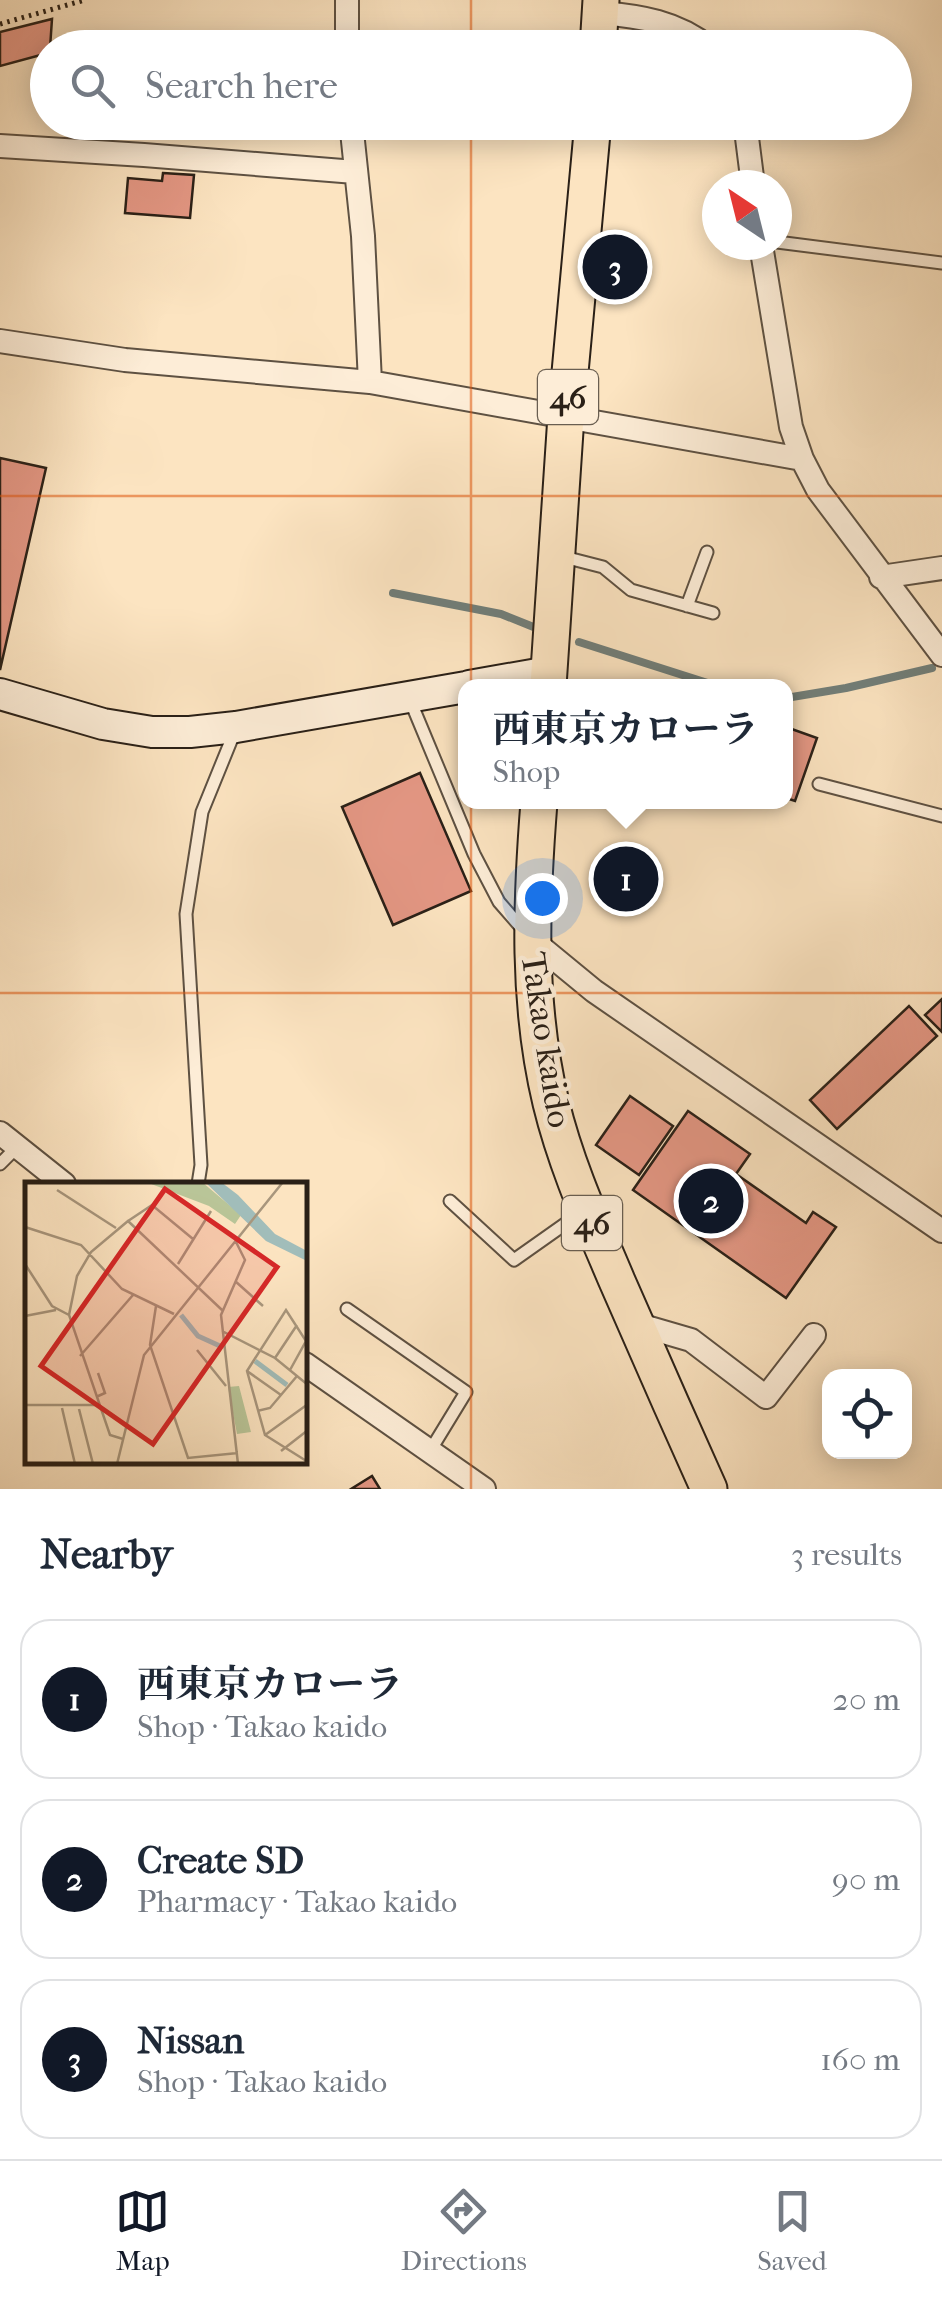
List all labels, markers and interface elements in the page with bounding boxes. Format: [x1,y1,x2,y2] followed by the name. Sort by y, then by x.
[30,30,912,140] search box
[65,58,120,113] icon: search
[145,63,338,108] text: Search here
[702,170,792,260] north arrow
[582,230,648,304] pin: 3
[538,370,598,424] road number: 46
[458,679,793,809] popup
[492,707,759,752] text: 西東京カローラ
[492,753,560,790] text: Shop
[594,842,658,916] pin: 1
[517,873,568,924] your location
[512,949,581,1131] street label: Takao kaido
[678,1164,744,1238] pin: 2
[25,1182,308,1464] inset map
[562,1196,622,1250] road number: 46
[822,1369,912,1459] map controls
[822,1369,912,1459] button: locate
[40,1530,172,1579] text: Nearby
[791,1536,902,1573] text: 3 results
[137,1662,403,1707] text: 西東京カローラ
[69,1681,80,1718] text: 1
[832,1681,900,1718] text: 20 m
[137,1708,387,1745] text: Shop · Takao kaido
[137,1838,304,1883] text: Create SD
[66,1861,83,1898] text: 2
[832,1861,900,1898] text: 90 m
[137,1883,457,1920] text: Pharmacy · Takao kaido
[137,2018,244,2063] text: Nissan
[68,2041,81,2078] text: 3
[820,2041,900,2078] text: 160 m
[137,2063,387,2100] text: Shop · Takao kaido
[115,2184,170,2277] tab: Map
[401,2184,527,2277] tab: Directions
[757,2184,827,2277] tab: Saved

